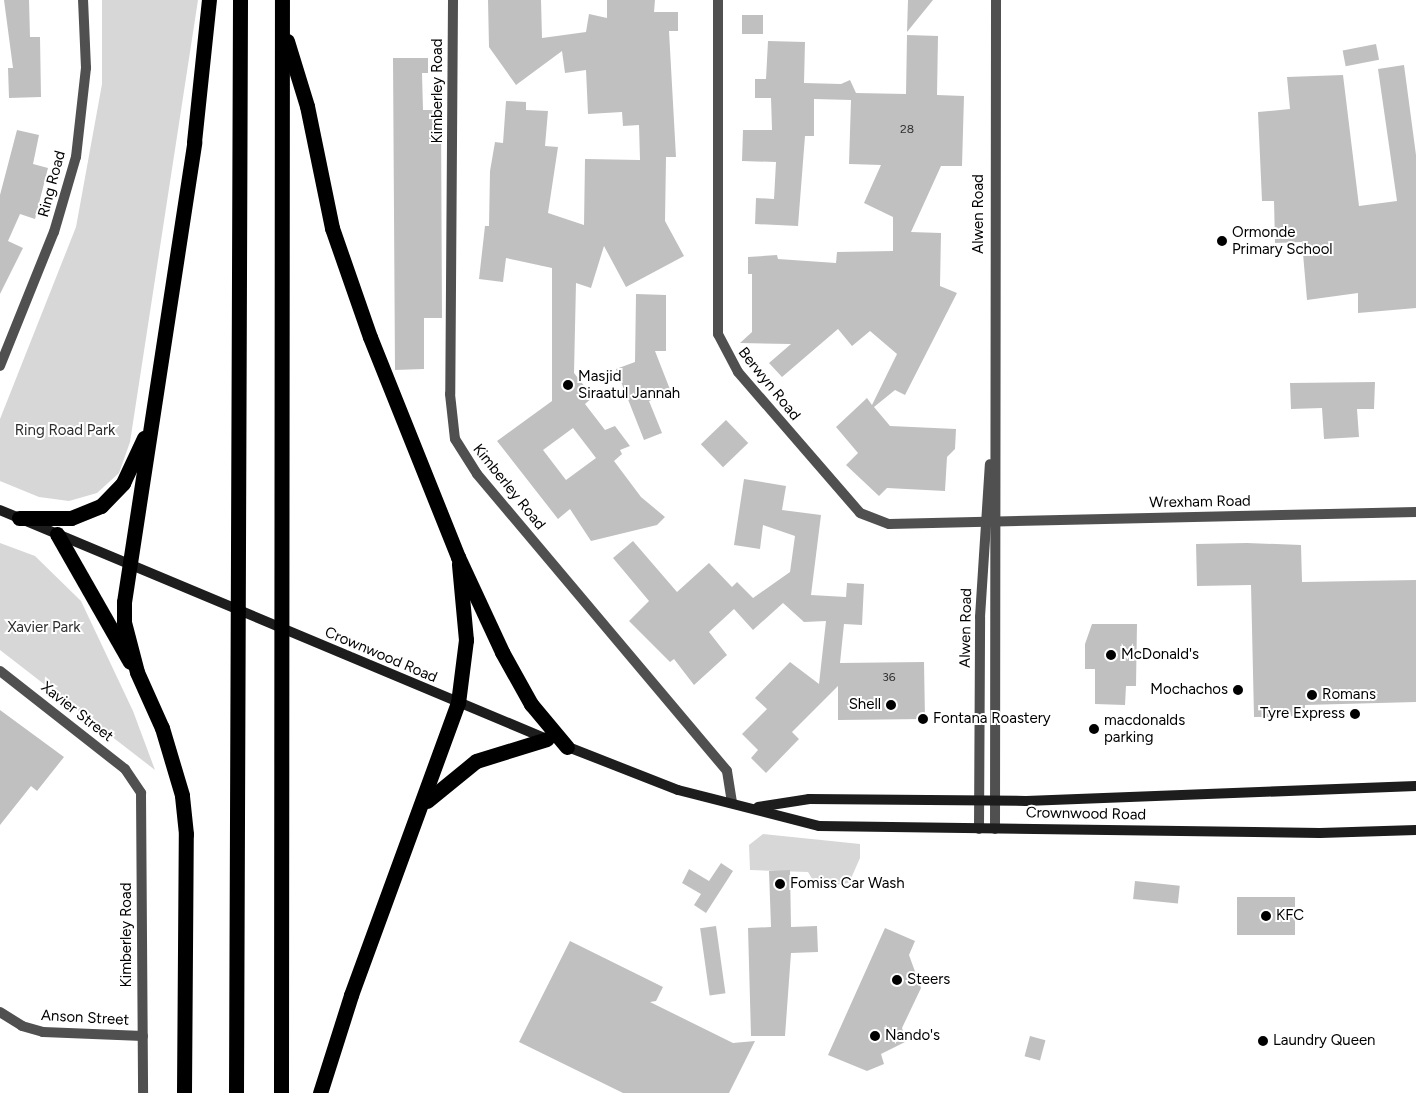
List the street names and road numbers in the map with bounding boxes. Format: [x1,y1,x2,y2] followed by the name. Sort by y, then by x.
[429,39,447,143] street label: Kimberley Road
[34,149,70,219] street label: Ring Road
[970,174,988,254] street label: Alwen Road
[734,344,804,424] street label: Berwyn Road
[469,441,549,533] street label: Kimberley Road
[1149,492,1251,512] street label: Wrexham Road
[956,588,976,668] street label: Alwen Road
[322,623,440,687] street label: Crownwood Road
[37,678,117,746] street label: Xavier Street
[1026,804,1146,824] street label: Crownwood Road
[118,883,136,987] street label: Kimberley Road
[40,1007,130,1029] street label: Anson Street

